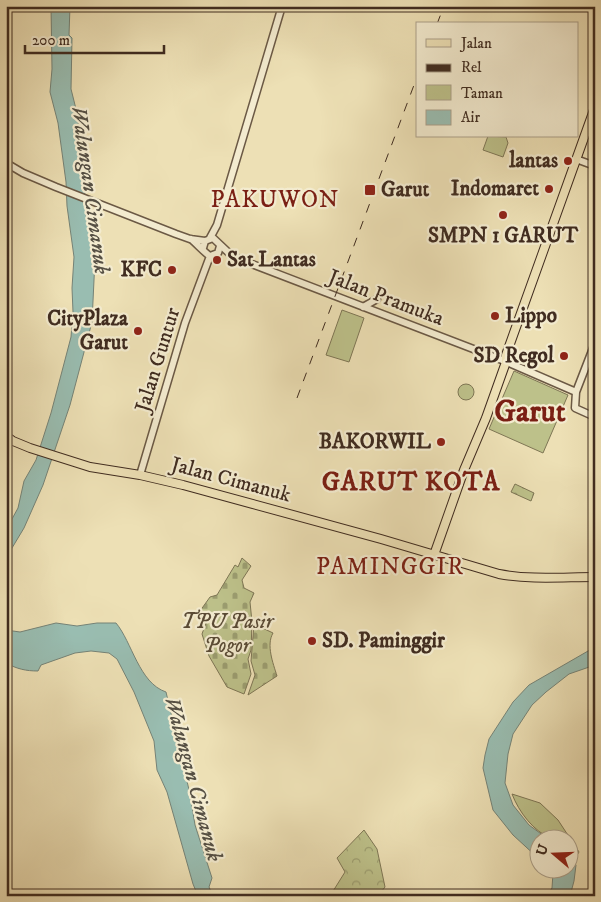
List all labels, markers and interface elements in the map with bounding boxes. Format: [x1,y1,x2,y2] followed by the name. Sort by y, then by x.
[25,22,164,54] scale bar
[416,22,578,138] legend
[32,31,70,50] text: 200 m
[459,34,492,53] text: Jalan
[461,58,482,77] text: Rel
[461,84,503,103] text: Taman
[65,104,115,277] water label: Walungan Cimanuk
[461,108,480,127] text: Air
[508,148,558,174] place label: lantas
[562,155,574,167] marker: lantas
[451,176,539,202] place label: Indomaret
[381,177,430,203] place label: Garut
[363,183,377,197] marker: Garut
[543,183,555,195] marker: Indomaret
[211,185,339,215] district label: PAKUWON
[497,209,509,221] marker: SMPN 1 GARUT
[428,223,579,249] place label: SMPN 1 GARUT
[227,247,316,273] place label: Sat Lantas
[211,254,223,266] marker: Sat Lantas
[120,257,162,283] place label: KFC
[323,263,448,332] street label: Jalan Pramuka
[166,264,178,276] marker: KFC
[505,303,557,329] place label: Lippo
[129,304,186,417] street label: Jalan Guntur
[47,306,129,356] place label: CityPlaza Garut
[489,310,501,322] marker: Lippo
[132,325,144,337] marker: CityPlaza Garut
[474,343,555,369] place label: SD Regol
[558,350,570,362] marker: SD Regol
[494,393,566,431] district label: Garut
[319,429,432,455] place label: BAKORWIL
[435,436,447,448] marker: BAKORWIL
[166,451,294,509] street label: Jalan Cimanuk
[322,466,501,499] district label: GARUT KOTA
[316,552,464,582] district label: PAMINGGIR
[181,609,275,659] park label: TPU Pasir Pogor
[322,628,446,654] place label: SD. Paminggir
[306,635,318,647] marker: SD. Paminggir
[158,694,228,865] water label: Walungan Cimanuk
[528,830,578,880] north arrow
[532,842,553,858] text: U

